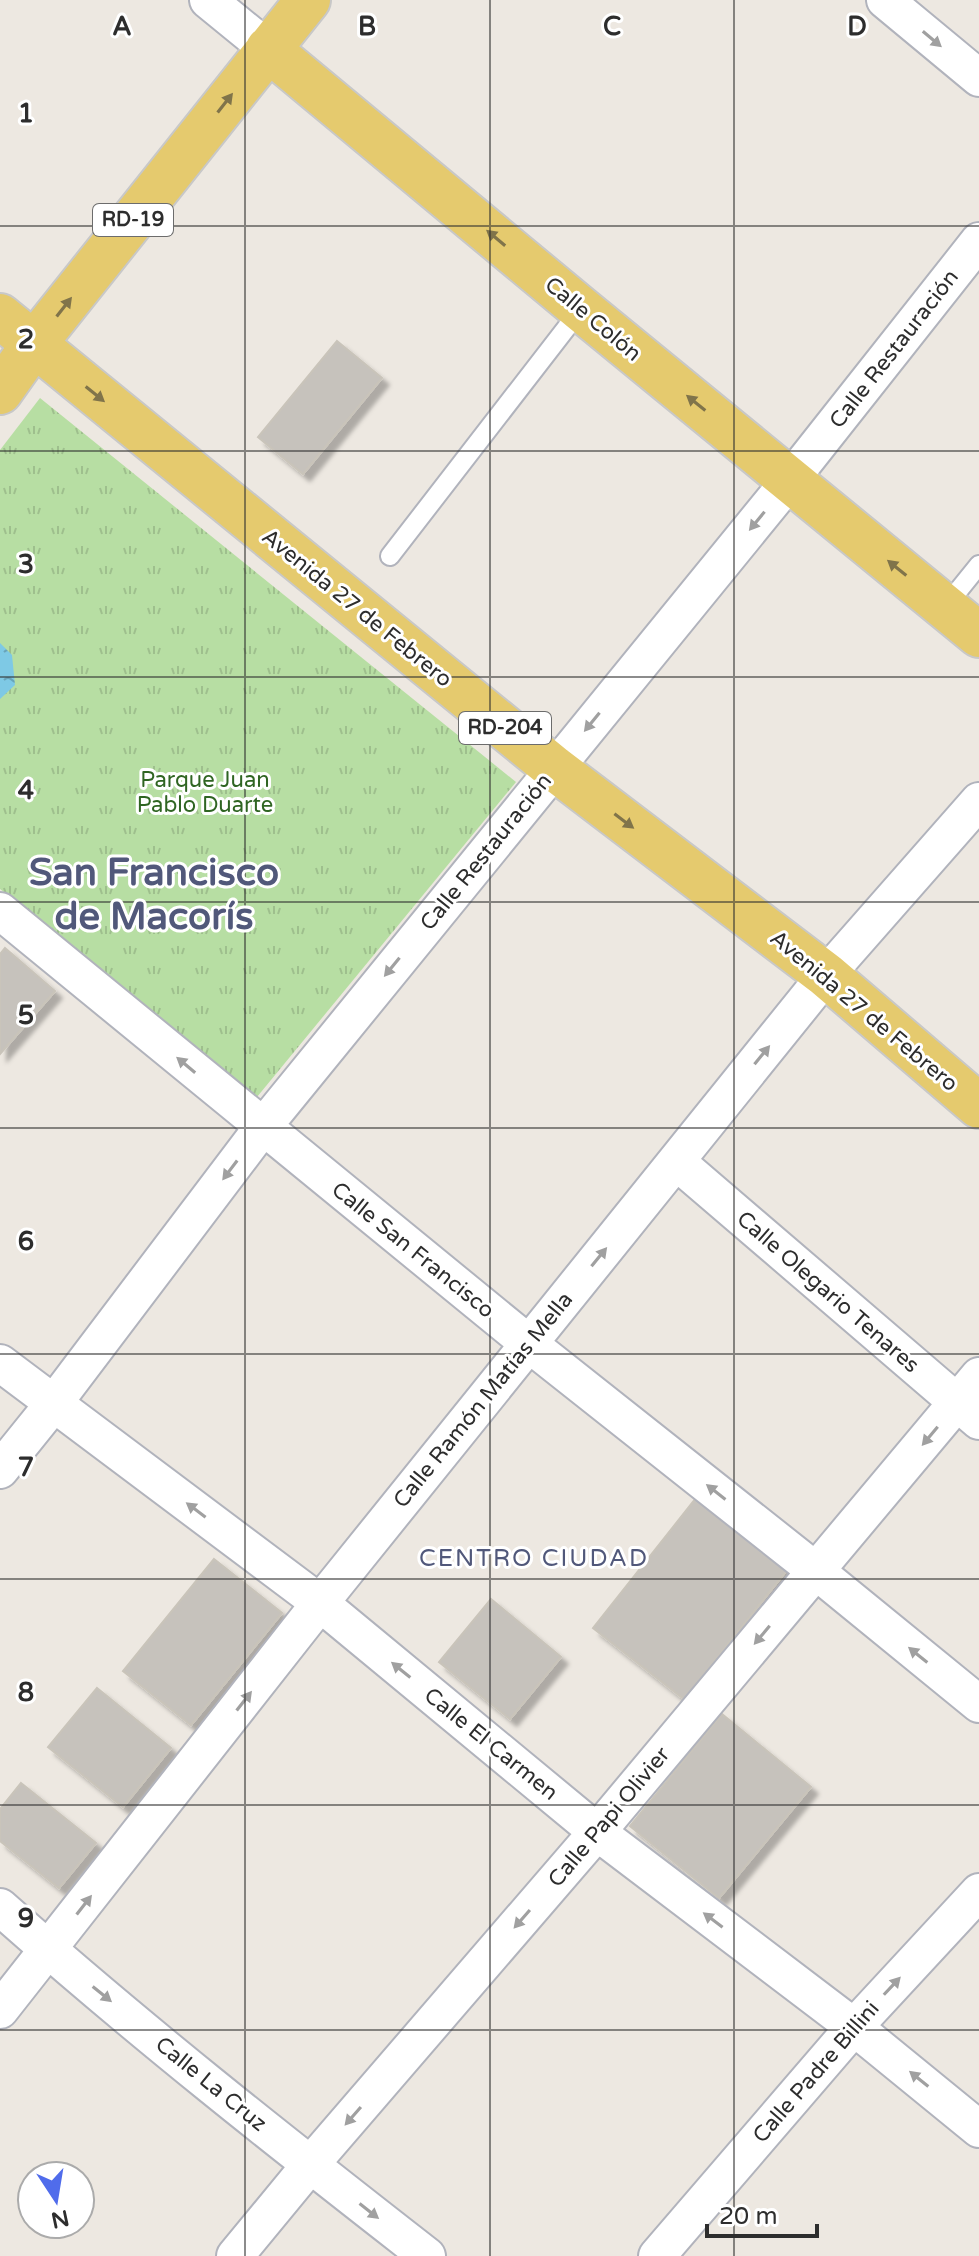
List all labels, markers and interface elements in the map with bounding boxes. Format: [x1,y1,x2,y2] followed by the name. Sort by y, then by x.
[112,11,132,42] text: A
[358,11,376,42] text: B
[603,11,621,42] text: C
[847,11,867,42] text: D
[922,30,942,47] one-way arrow
[216,93,233,113] one-way arrow
[18,98,34,129] text: 1
[93,204,173,236] road number: RD-19
[486,230,506,247] one-way arrow
[824,264,964,434] street label: Calle Restauración
[540,271,646,367] street label: Calle Colón
[55,297,71,317] one-way arrow
[18,324,34,355] text: 2
[84,385,104,402] one-way arrow
[686,395,706,412] one-way arrow
[749,511,766,531] one-way arrow
[257,523,457,693] street label: Avenida 27 de Febrero
[18,549,34,580] text: 3
[887,560,907,577] one-way arrow
[459,712,551,744] road number: RD-204
[584,712,601,732] one-way arrow
[137,767,273,818] park label: Parque Juan Pablo Duarte
[415,768,557,936] street label: Calle Restauración
[18,775,34,806] text: 4
[613,813,634,829] one-way arrow
[29,850,279,940] district label: San Francisco de Macorís
[765,925,963,1097] street label: Avenida 27 de Febrero
[385,957,401,977] one-way arrow
[18,1000,34,1031] text: 5
[754,1045,770,1065] one-way arrow
[177,1057,197,1074] one-way arrow
[223,1160,239,1181] one-way arrow
[326,1176,500,1324] street label: Calle San Francisco
[732,1206,924,1378] street label: Calle Olegario Tenares
[18,1226,34,1257] text: 6
[590,1247,607,1267] one-way arrow
[388,1287,578,1513] street label: Calle Ramón Matías Mella
[922,1426,939,1446] one-way arrow
[18,1452,34,1483] text: 7
[706,1484,726,1501] one-way arrow
[186,1503,206,1519] one-way arrow
[419,1544,649,1573] district label: CENTRO CIUDAD
[754,1625,771,1645] one-way arrow
[909,1647,929,1664] one-way arrow
[391,1662,411,1679] one-way arrow
[18,1677,34,1708] text: 8
[419,1682,563,1806] street label: Calle El Carmen
[235,1691,252,1711] one-way arrow
[543,1741,676,1892] street label: Calle Papi Olivier
[75,1895,92,1915] one-way arrow
[18,1903,34,1934] text: 9
[514,1909,531,1929] one-way arrow
[703,1912,723,1928] one-way arrow
[882,1976,900,1995] one-way arrow
[92,1985,112,2002] one-way arrow
[747,1996,885,2148] street label: Calle Padre Billini
[150,2031,272,2137] street label: Calle La Cruz
[908,2071,929,2088] one-way arrow
[344,2107,362,2126] one-way arrow
[16,2160,96,2240] north arrow
[707,2188,817,2238] scale bar
[359,2202,379,2219] one-way arrow
[719,2202,777,2231] text: 20 m
[49,2204,71,2233] text: N

